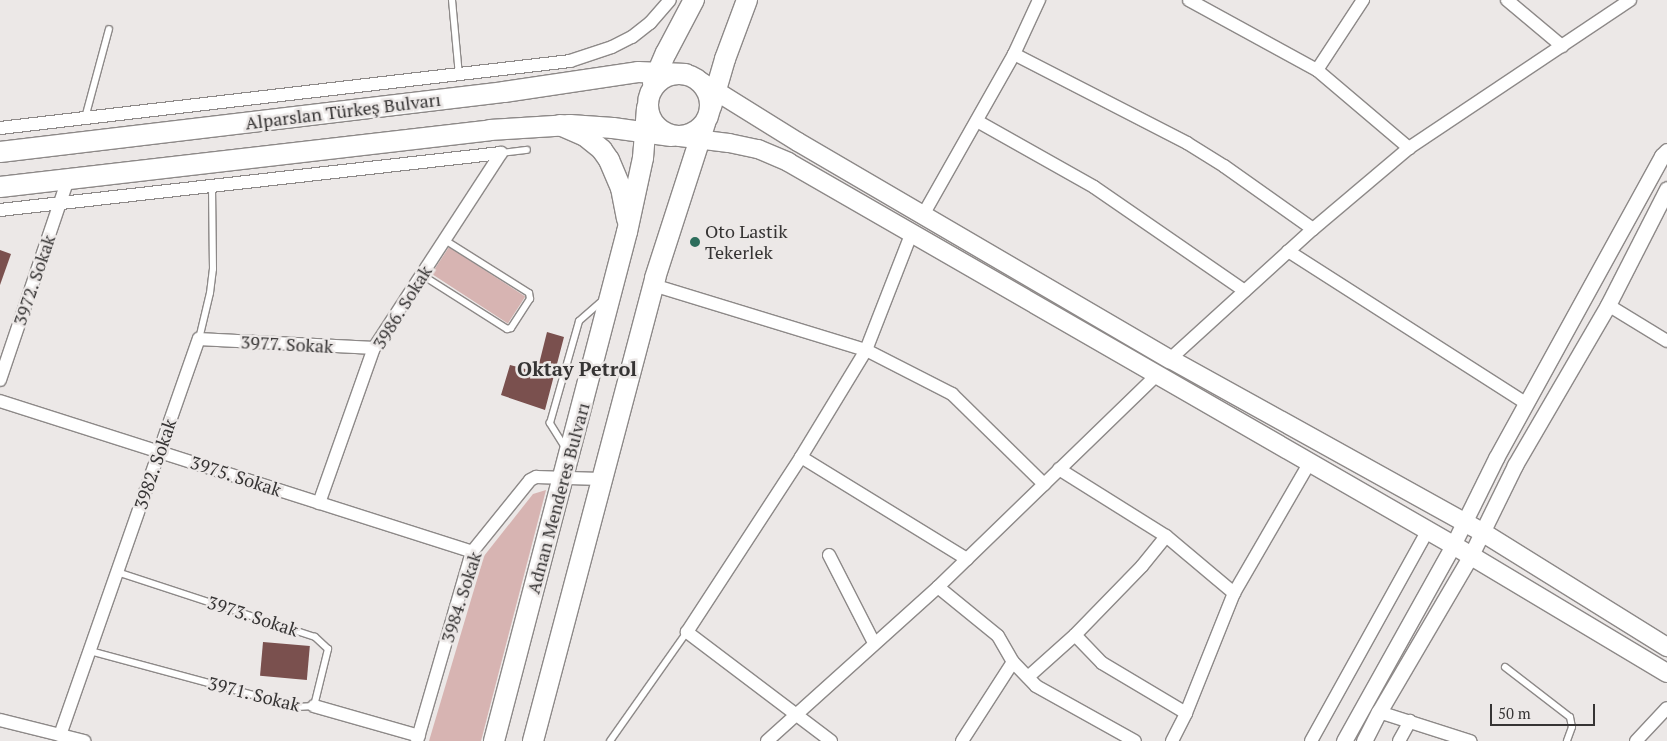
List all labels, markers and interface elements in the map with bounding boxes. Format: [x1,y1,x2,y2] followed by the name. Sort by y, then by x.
[244,88,442,134] street label: Alparslan Türkeş Bulvarı
[705,221,787,264] place label: Oto Lastik Tekerlek
[8,232,60,328] street label: 3972. Sokak
[689,236,701,248] marker: Oto Lastik Tekerlek
[368,261,436,353] street label: 3986. Sokak
[240,331,334,357] street label: 3977. Sokak
[517,356,637,380] district label: Oktay Petrol
[522,400,594,596] street label: Adnan Menderes Bulvarı
[129,416,181,512] street label: 3982. Sokak
[187,451,285,501] street label: 3975. Sokak
[436,548,486,646] street label: 3984. Sokak
[204,591,302,641] street label: 3973. Sokak
[205,672,303,716] street label: 3971. Sokak
[1492,694,1597,726] scale bar
[1498,703,1531,723] text: 50 m

